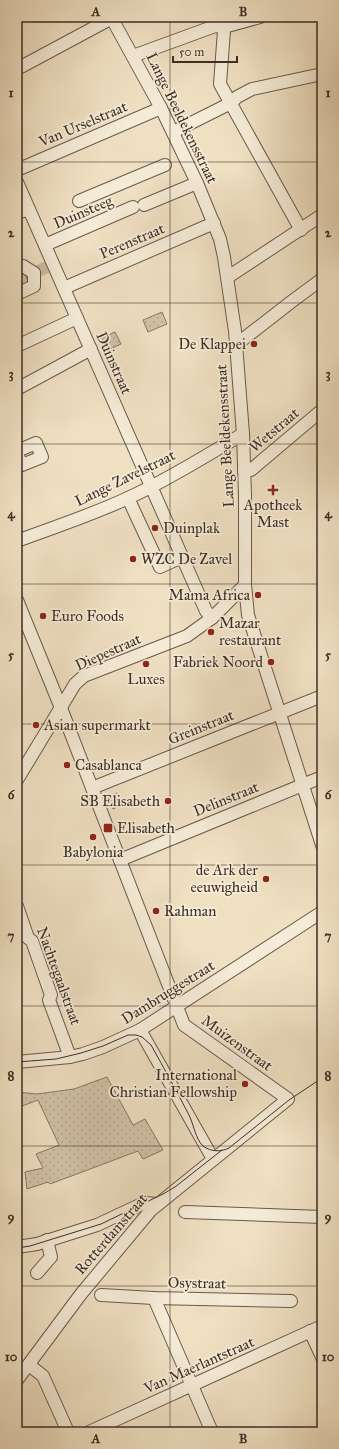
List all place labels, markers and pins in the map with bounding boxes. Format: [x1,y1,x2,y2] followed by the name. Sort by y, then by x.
[178,335,246,353] place label: De Klappei
[249,339,259,349] marker: De Klappei
[268,485,278,495] marker: Apotheek Mast
[243,496,302,531] place label: Apotheek Mast
[163,519,220,537] place label: Duinplak
[150,523,160,533] marker: Duinplak
[141,550,233,568] place label: WZC De Zavel
[128,554,138,564] marker: WZC De Zavel
[169,586,251,604] place label: Mama Africa
[253,590,263,600] marker: Mama Africa
[51,607,124,625] place label: Euro Foods
[38,611,48,621] marker: Euro Foods
[219,614,282,649] place label: Mazar restaurant
[206,627,216,637] marker: Mazar restaurant
[173,653,263,671] place label: Fabriek Noord
[266,657,276,667] marker: Fabriek Noord
[141,659,151,669] marker: Luxes
[127,670,165,688] place label: Luxes
[43,716,152,734] place label: Asian supermarkt
[31,720,41,730] marker: Asian supermarkt
[75,756,142,774] place label: Casablanca
[62,760,72,770] marker: Casablanca
[80,792,161,810] place label: SB Elisabeth
[163,796,173,806] marker: SB Elisabeth
[117,819,176,837] place label: Elisabeth
[102,822,114,834] marker: Elisabeth
[88,832,98,842] marker: Babylonia
[63,843,124,861] place label: Babylonia
[190,861,258,896] place label: de Ark der eeuwigheid
[261,874,271,884] marker: de Ark der eeuwigheid
[164,902,216,920] place label: Rahman
[151,906,161,916] marker: Rahman
[109,1066,238,1101] place label: International Christian Fellowship
[240,1079,250,1089] marker: International Christian Fellowship

